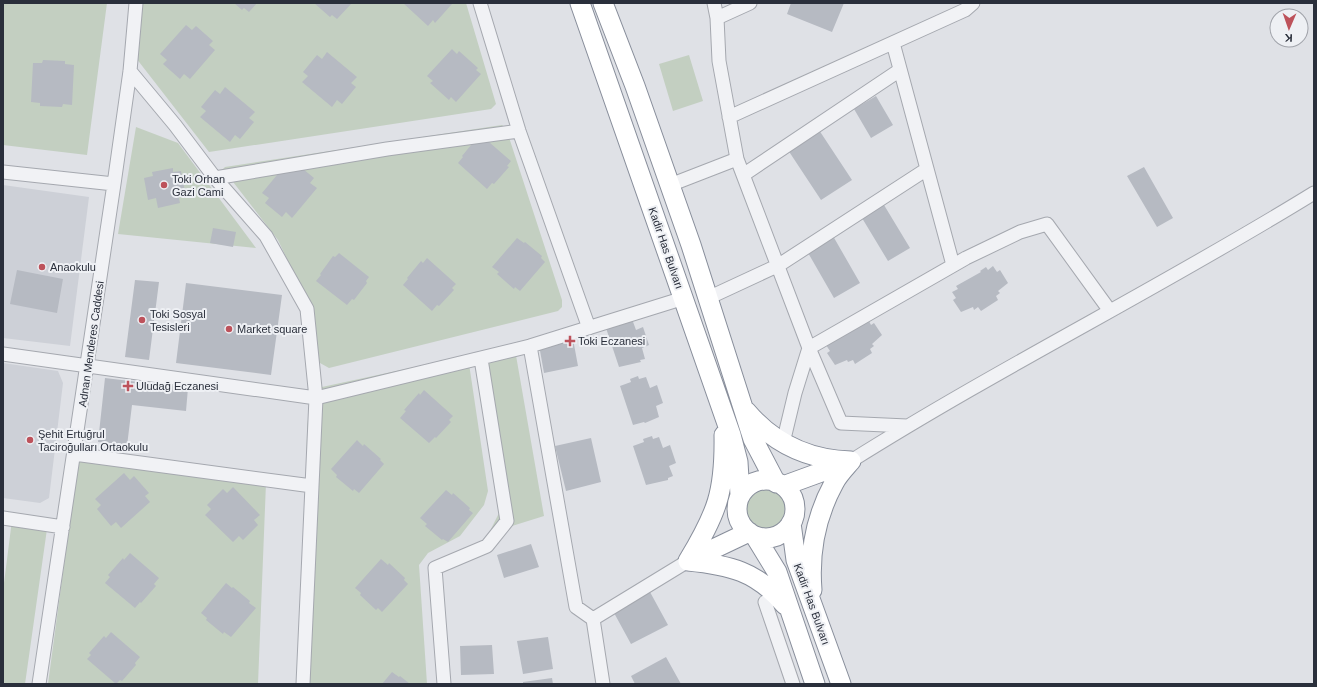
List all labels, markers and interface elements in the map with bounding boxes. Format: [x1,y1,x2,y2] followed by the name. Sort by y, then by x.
[1269,8,1309,48] north arrow
[1284,32,1293,44] text: K
[172,173,225,198] place label: Toki Orhan Gazi Cami
[159,180,169,190] marker: Toki Orhan Gazi Cami
[646,206,686,290] street label: Kadir Has Bulvarı
[50,261,96,273] place label: Anaokulu
[37,262,47,272] marker: Anaokulu
[76,280,106,408] street label: Adnan Menderes Caddesi
[150,308,206,333] place label: Toki Sosyal Tesisleri
[137,315,147,325] marker: Toki Sosyal Tesisleri
[237,323,307,335] place label: Market square
[224,324,234,334] marker: Market square
[578,335,645,347] place label: Toki Eczanesi
[565,336,575,346] marker: Toki Eczanesi
[136,380,219,392] place label: Uludağ Eczanesi
[123,381,133,391] marker: Uludağ Eczanesi
[38,428,148,453] place label: Şehit Ertuğrul Taciroğulları Ortaokulu
[25,435,35,445] marker: Şehit Ertuğrul Taciroğulları Ortaokulu
[792,562,832,646] street label: Kadir Has Bulvarı

